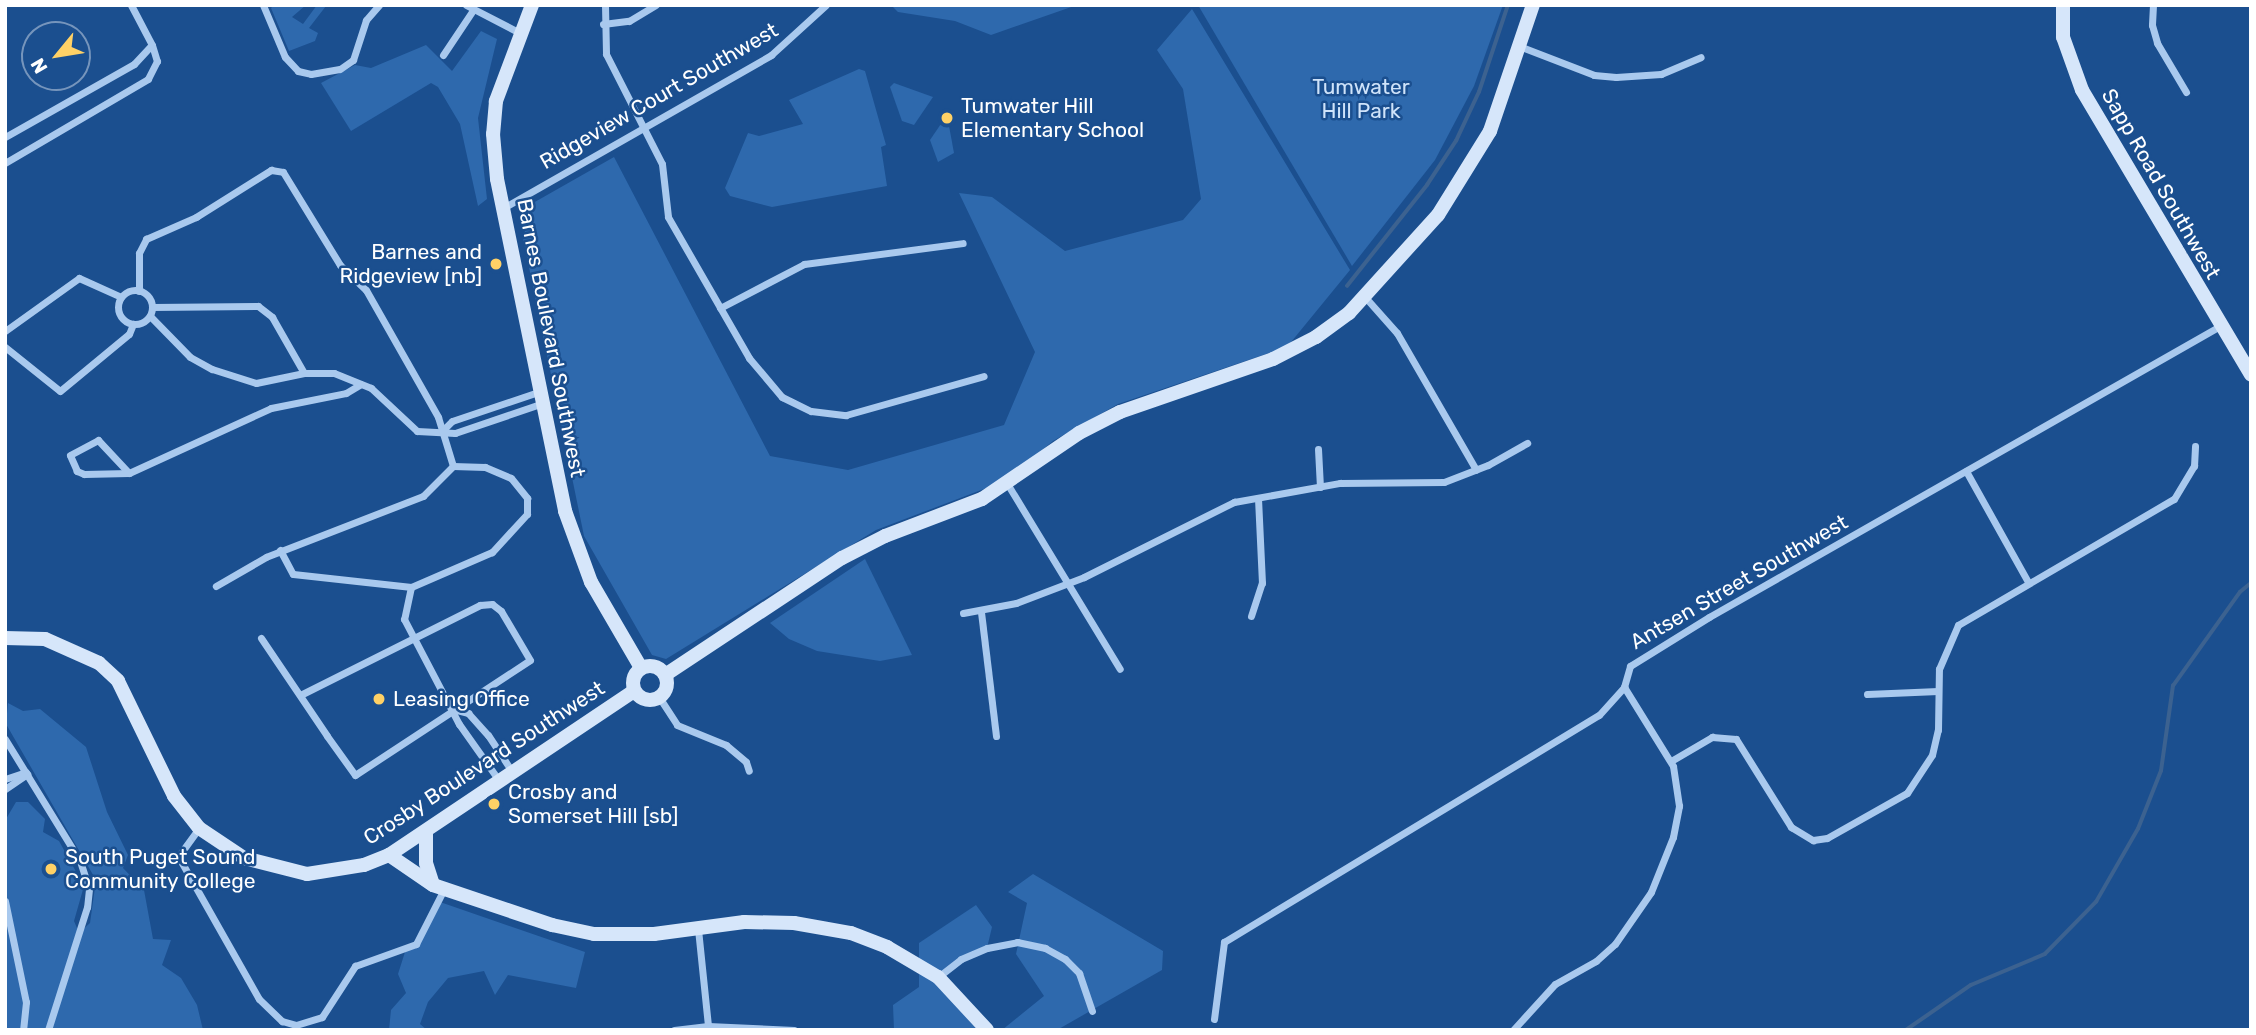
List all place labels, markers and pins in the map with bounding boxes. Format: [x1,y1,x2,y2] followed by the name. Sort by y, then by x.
[961,93,1145,143] place label: Tumwater Hill Elementary School
[939,110,955,126] marker: Tumwater Hill Elementary School
[339,239,482,289] place label: Barnes and Ridgeview [nb]
[488,256,504,272] marker: Barnes and Ridgeview [nb]
[393,686,530,712] place label: Leasing Office
[371,691,387,707] marker: Leasing Office
[508,779,678,829] place label: Crosby and Somerset Hill [sb]
[486,796,502,812] marker: Crosby and Somerset Hill [sb]
[65,844,256,894] place label: South Puget Sound Community College
[43,861,59,877] marker: South Puget Sound Community College

